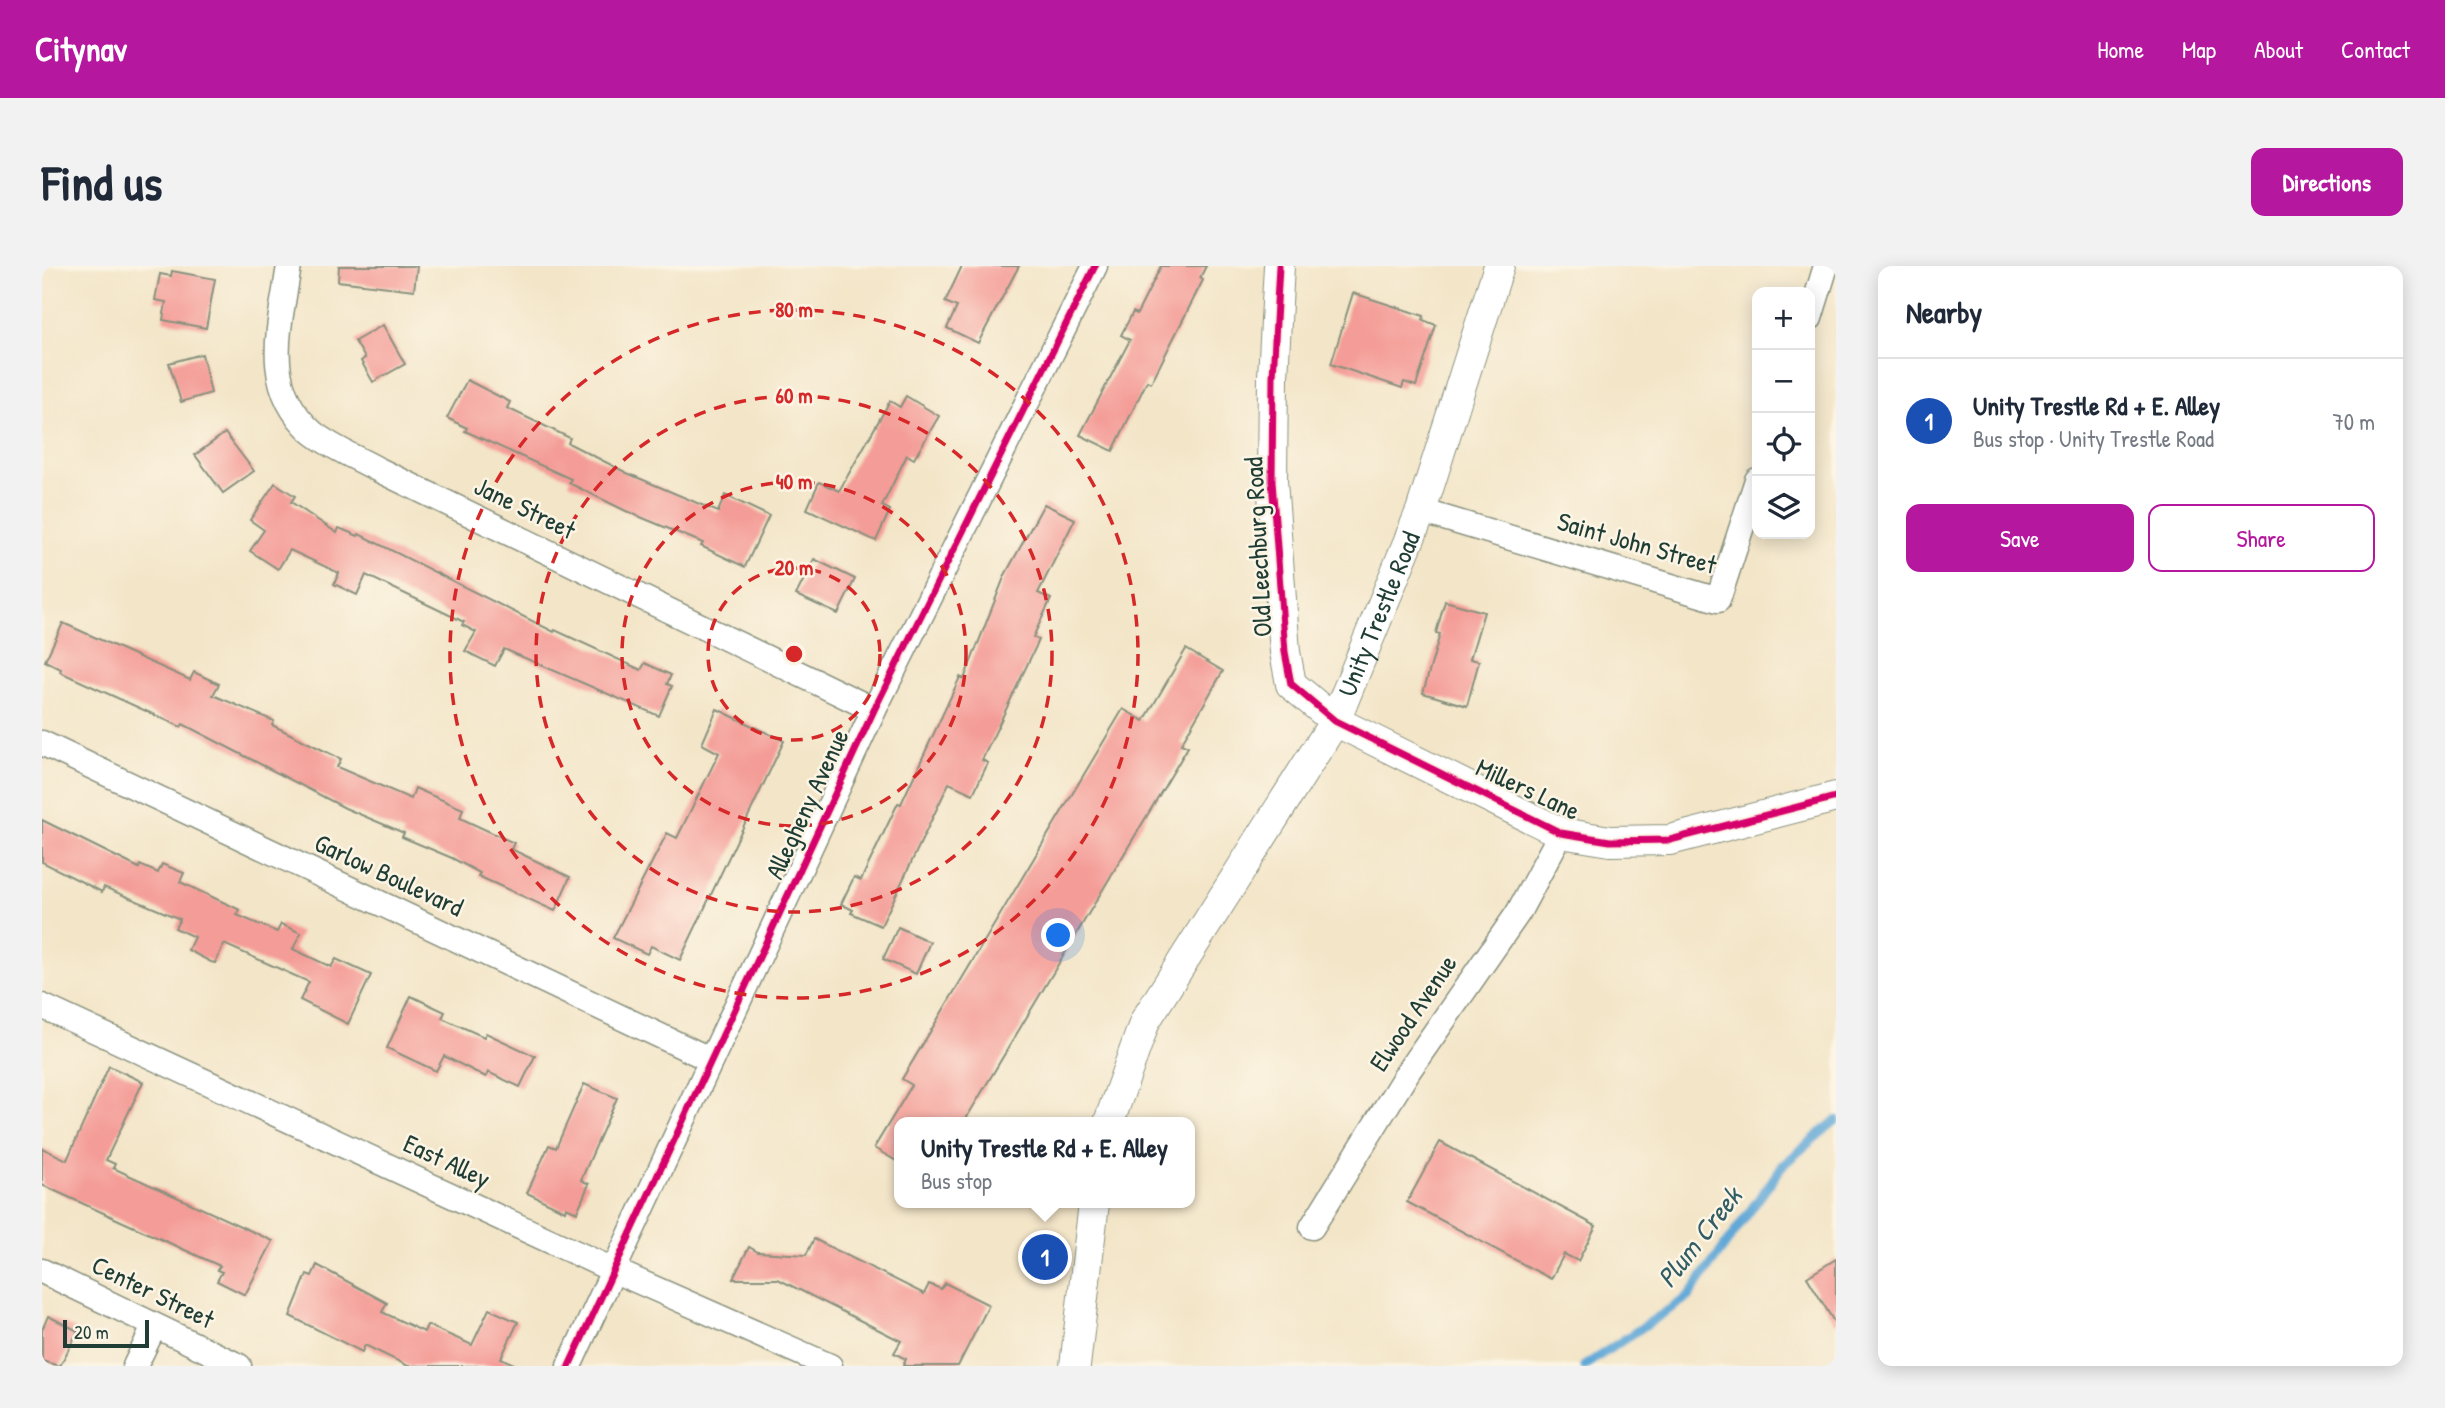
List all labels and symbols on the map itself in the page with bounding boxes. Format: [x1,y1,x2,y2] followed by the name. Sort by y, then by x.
[775,295,813,324] text: 80 m
[776,381,812,410] text: 60 m
[1235,456,1280,638] street label: Old Leechburg Road
[776,467,812,496] text: 40 m
[469,468,583,548] street label: Jane Street
[1554,503,1722,582] street label: Saint John Street
[1329,526,1428,701] street label: Unity Trestle Road
[775,553,813,582] text: 20 m
[782,642,806,666] centre of rings
[757,723,857,884] street label: Allegheny Avenue
[1471,749,1586,828] street label: Millers Lane
[309,825,469,924] street label: Garlow Boulevard
[1041,918,1075,952] your location
[1361,948,1464,1078] street label: Elwood Avenue
[398,1125,496,1196] street label: East Alley
[1648,1177,1752,1295] water label: Plum Creek
[1022,1231,1068,1283] pin: 1
[86,1247,221,1337] street label: Center Street
[63,1317,149,1349] scale bar

